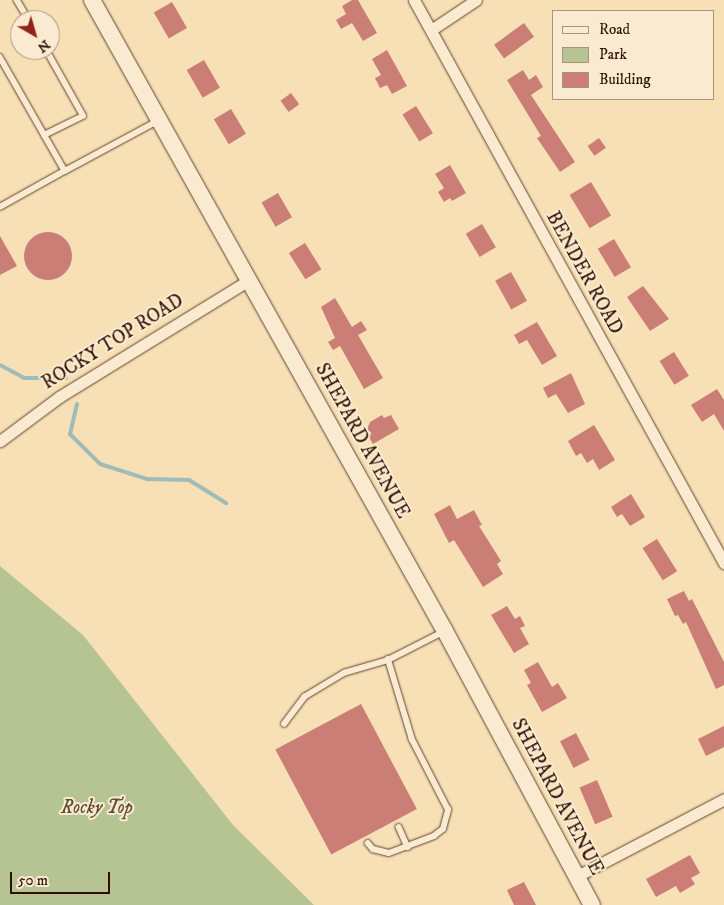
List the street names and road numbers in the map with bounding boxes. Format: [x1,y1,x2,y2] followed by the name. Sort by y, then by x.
[541,207,627,339] street label: BENDER ROAD
[38,289,188,395] street label: ROCKY TOP ROAD
[310,360,414,522] street label: SHEPARD AVENUE
[506,715,608,879] street label: SHEPARD AVENUE

